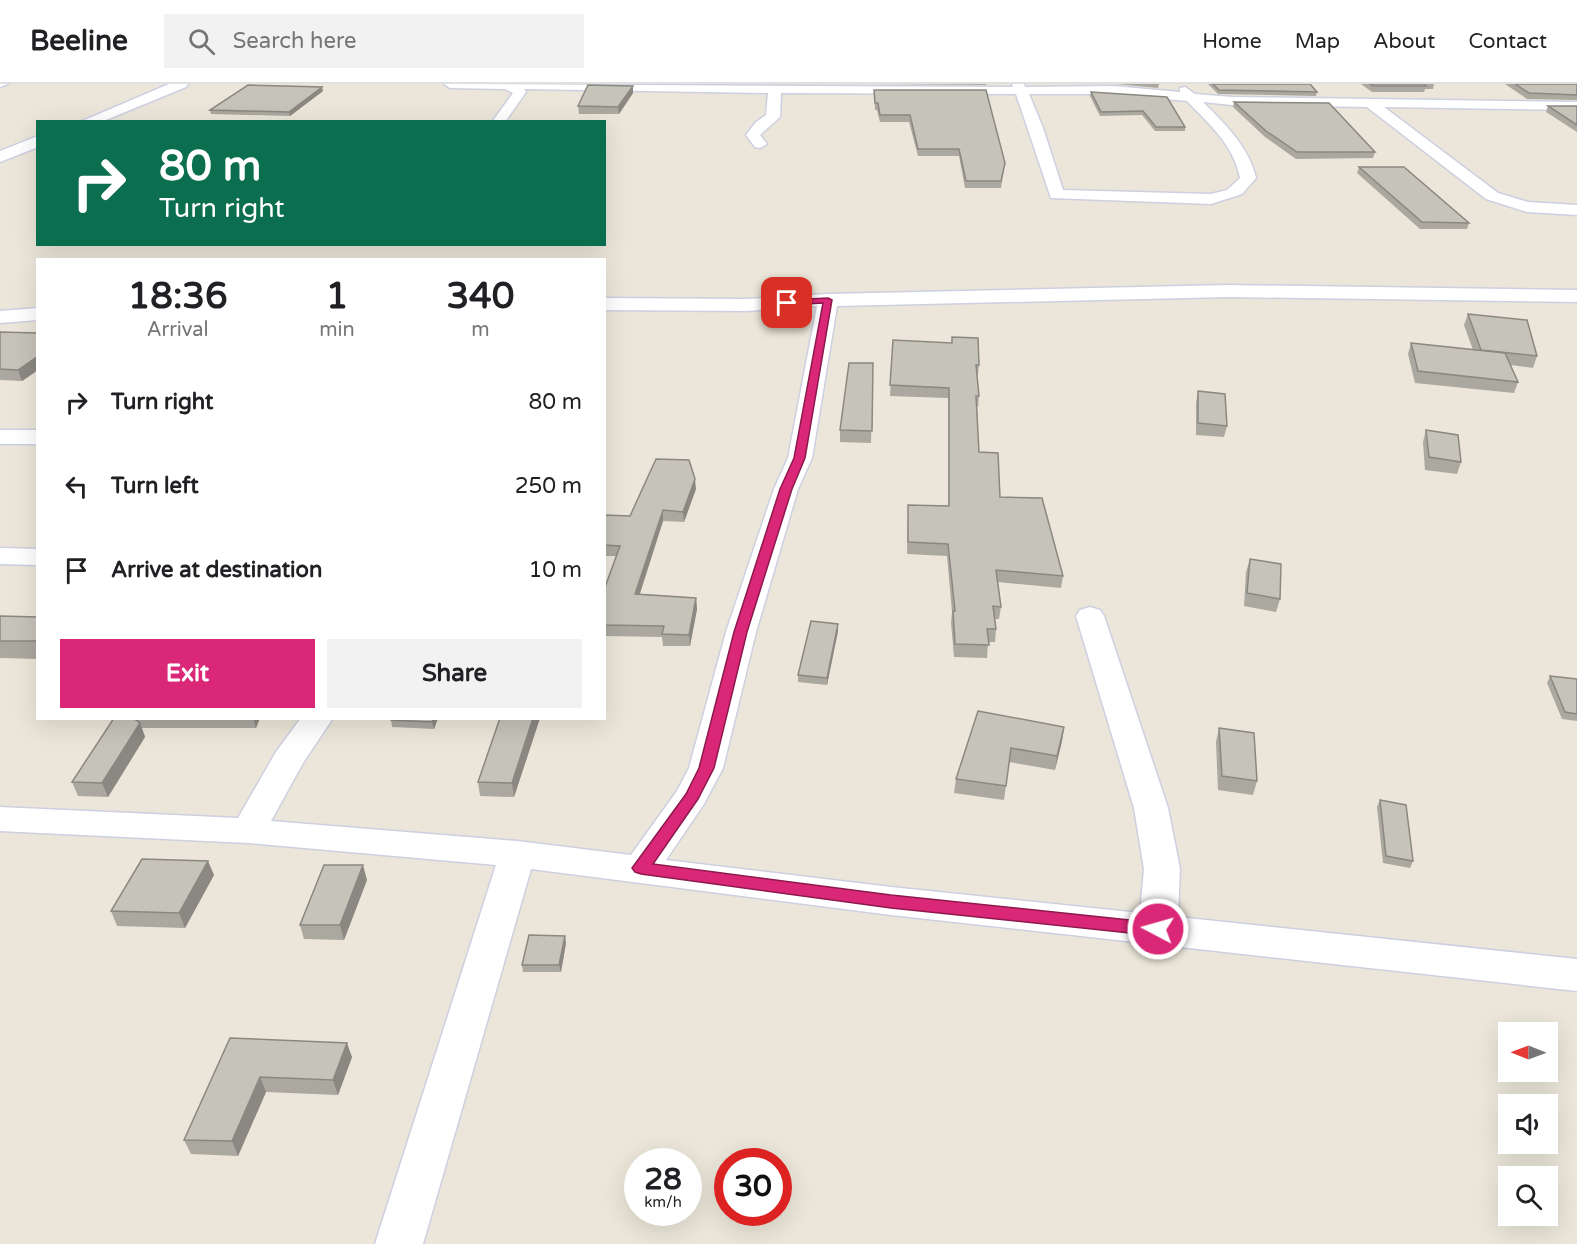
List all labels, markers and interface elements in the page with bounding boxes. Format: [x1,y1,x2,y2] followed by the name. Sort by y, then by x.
[164,14,584,68] search box
[30,24,128,58] text: Beeline
[185,25,218,58] icon: search
[233,28,357,54] text: Search here
[1202,29,1262,54] text: Home
[1295,29,1340,54] text: Map
[1373,29,1435,54] text: About
[1468,29,1547,54] text: Contact
[159,141,261,192] text: 80 m
[60,144,138,222] icon: right
[159,192,285,225] text: Turn right
[128,275,228,318] text: 18:36
[326,275,348,318] text: 1
[446,275,514,318] text: 340
[761,277,812,328] pin
[770,286,803,319] icon: arrive
[147,318,209,342] text: Arrival
[319,318,355,342] text: min
[471,318,490,342] text: m
[60,386,93,419] icon: right
[111,389,213,415] text: Turn right
[528,389,582,415] text: 80 m
[60,470,93,503] icon: left
[111,473,199,499] text: Turn left
[515,473,582,499] text: 250 m
[60,554,93,587] icon: arrive
[111,557,322,583] text: Arrive at destination
[528,557,582,583] text: 10 m
[60,639,315,708] button: Exit
[327,639,582,708] button: Share
[1126,897,1190,961] position arrow
[1498,1022,1558,1082] north arrow
[1498,1022,1558,1226] map controls
[1498,1094,1558,1154] button: sound
[714,1148,792,1226] speed limit sign: 30
[644,1161,682,1198] text: 28
[1498,1166,1558,1226] button: search
[644,1193,682,1211] text: km/h

